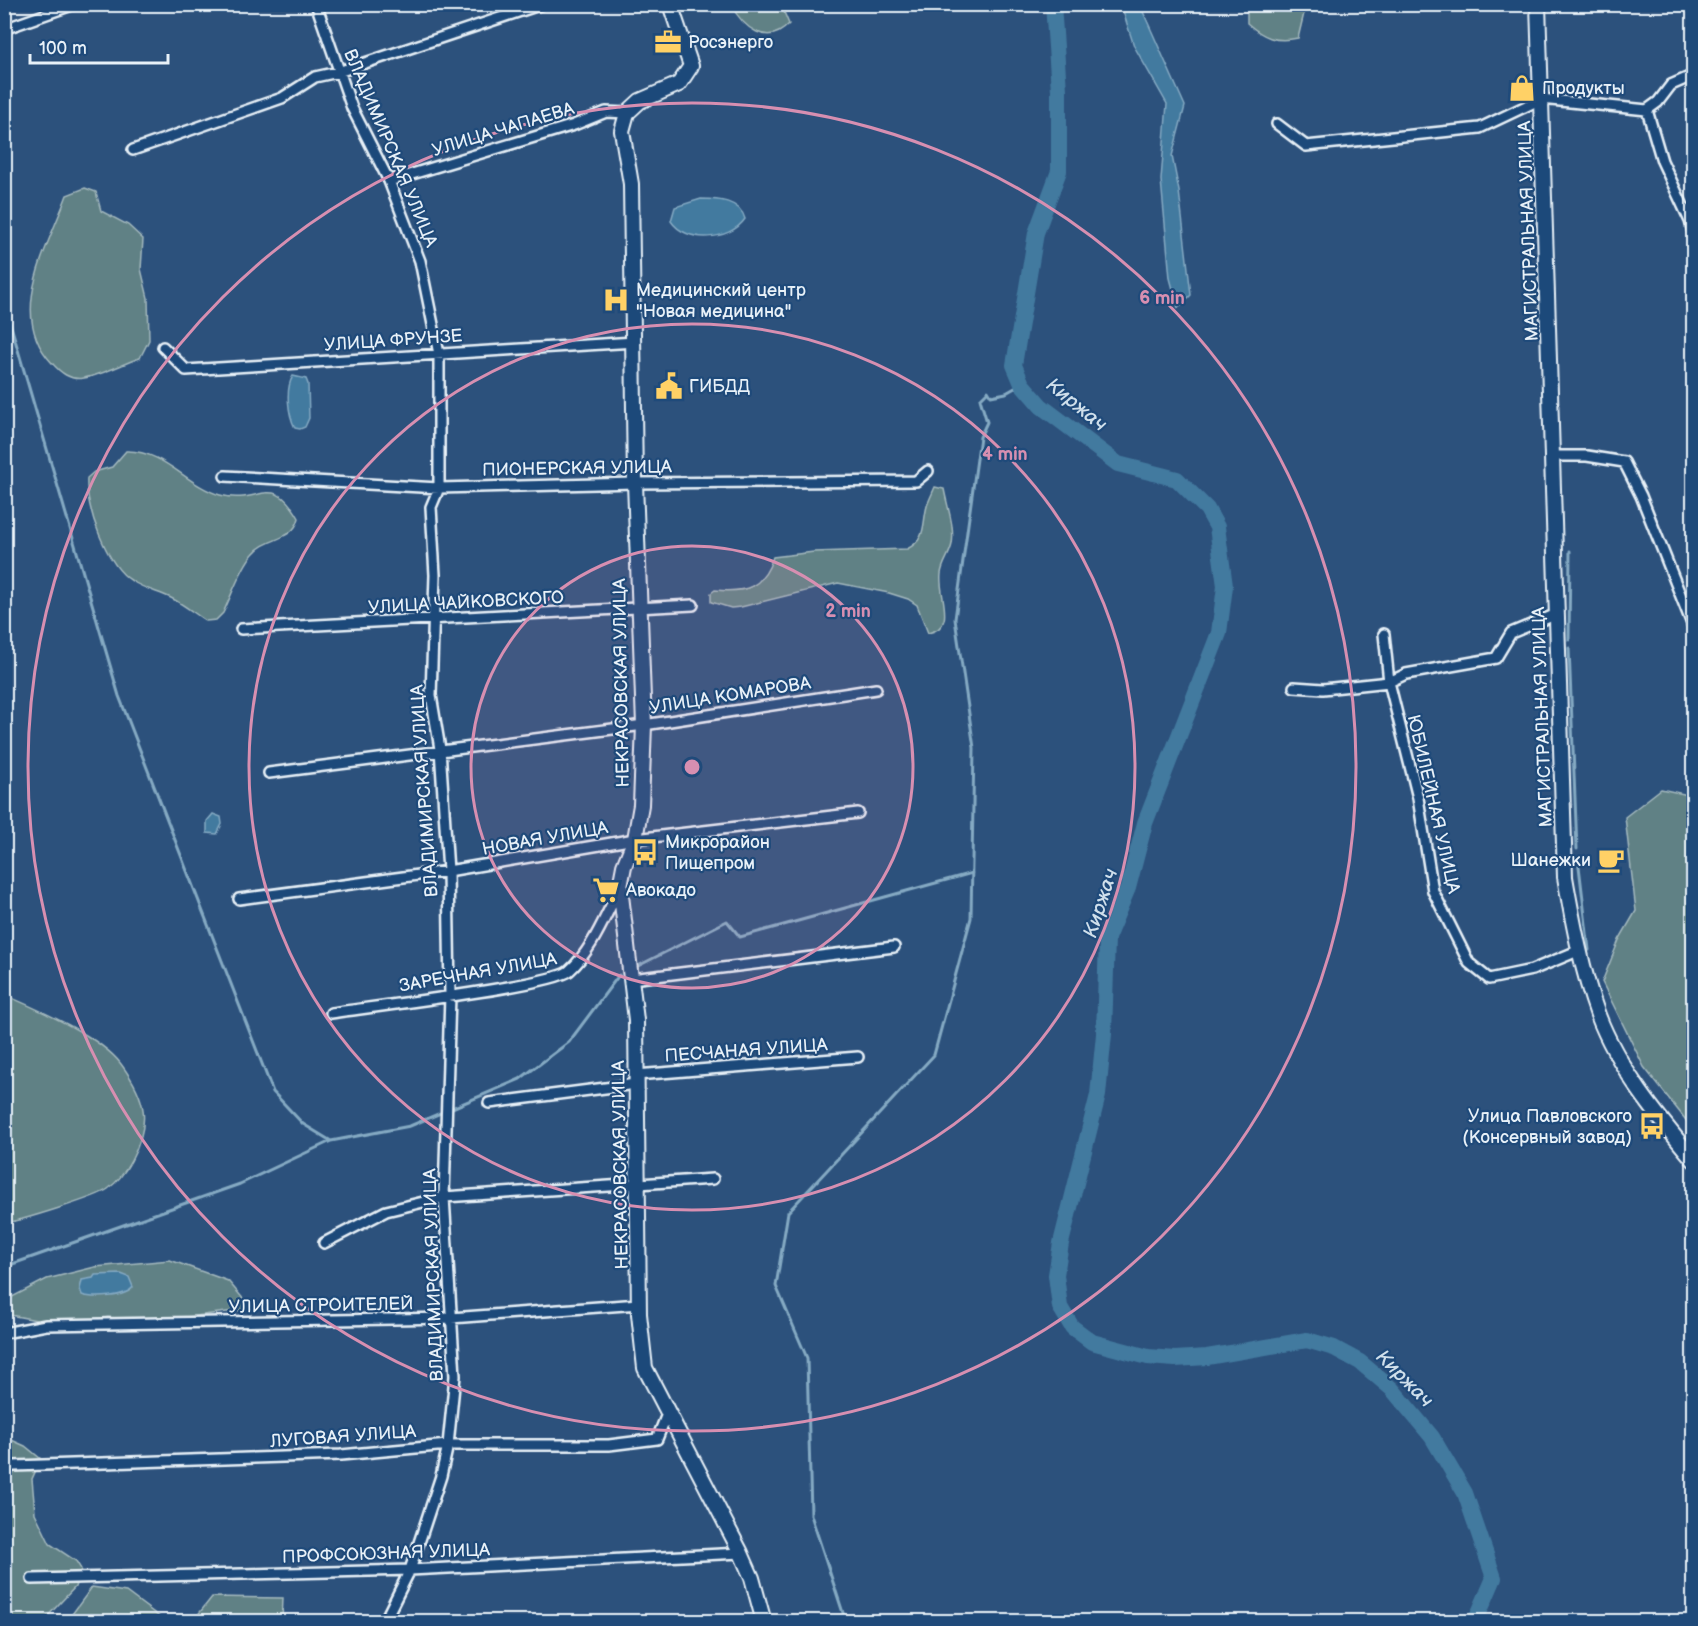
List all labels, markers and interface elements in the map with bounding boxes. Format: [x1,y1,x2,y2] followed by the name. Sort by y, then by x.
[30,27,168,65] scale bar
[653,27,683,57] office icon: Росэнерго
[688,32,773,53] place label: Росэнерго
[39,38,87,59] text: 100 m
[339,46,442,250] street label: ВЛАДИМИРСКАЯ УЛИЦА
[1507,73,1537,103] shop icon: Продукты
[1542,78,1625,99] place label: Продукты
[430,98,577,161] street label: УЛИЦА ЧАПАЕВА
[1514,120,1543,341] street label: МАГИСТРАЛЬНАЯ УЛИЦА
[636,280,806,322] place label: Медицинский центр "Новая медицина"
[601,285,631,315] hospital icon: Медицинский центр "Новая медицина"
[1139,288,1185,309] text: 6 min
[323,325,463,356] street label: УЛИЦА ФРУНЗЕ
[654,371,684,401] public building icon: ГИБДД
[1041,373,1112,437] water label: Киржач
[689,376,750,397] place label: ГИБДД
[982,444,1028,465] text: 4 min
[482,456,672,481] street label: ПИОНЕРСКАЯ УЛИЦА
[609,578,634,788] street label: НЕКРАСОВСКАЯ УЛИЦА
[367,587,565,618] street label: УЛИЦА ЧАЙКОВСКОГО
[825,601,871,622] text: 2 min
[1528,606,1557,827] street label: МАГИСТРАЛЬНАЯ УЛИЦА
[648,672,812,719] street label: УЛИЦА КОМАРОВА
[407,684,442,898] street label: ВЛАДИМИРСКАЯ УЛИЦА
[1403,713,1464,896] street label: ЮБИЛЕЙНАЯ УЛИЦА
[682,757,702,777] centre of rings
[481,817,610,860] street label: НОВАЯ УЛИЦА
[665,832,770,874] place label: Микрорайон Пищепром
[630,837,660,867] bus stop icon: Микрорайон Пищепром
[1596,845,1626,875] cafe icon: Шанежки
[1511,850,1591,871] place label: Шанежки
[1078,866,1123,941] water label: Киржач
[591,875,621,905] supermarket icon: Авокадо
[625,880,696,901] place label: Авокадо
[398,948,559,997] street label: ЗАРЕЧНАЯ УЛИЦА
[664,1034,828,1067] street label: ПЕСЧАНАЯ УЛИЦА
[608,1060,633,1270] street label: НЕКРАСОВСКАЯ УЛИЦА
[1462,1106,1632,1148] place label: Улица Павловского (Консервный завод)
[1637,1111,1667,1141] bus stop icon: Улица Павловского (Консервный завод)
[419,1168,448,1382] street label: ВЛАДИМИРСКАЯ УЛИЦА
[228,1293,414,1318] street label: УЛИЦА СТРОИТЕЛЕЙ
[1371,1345,1438,1412] water label: Киржач
[268,1421,417,1452] street label: ЛУГОВАЯ УЛИЦА
[282,1539,490,1568] street label: ПРОФСОЮЗНАЯ УЛИЦА

